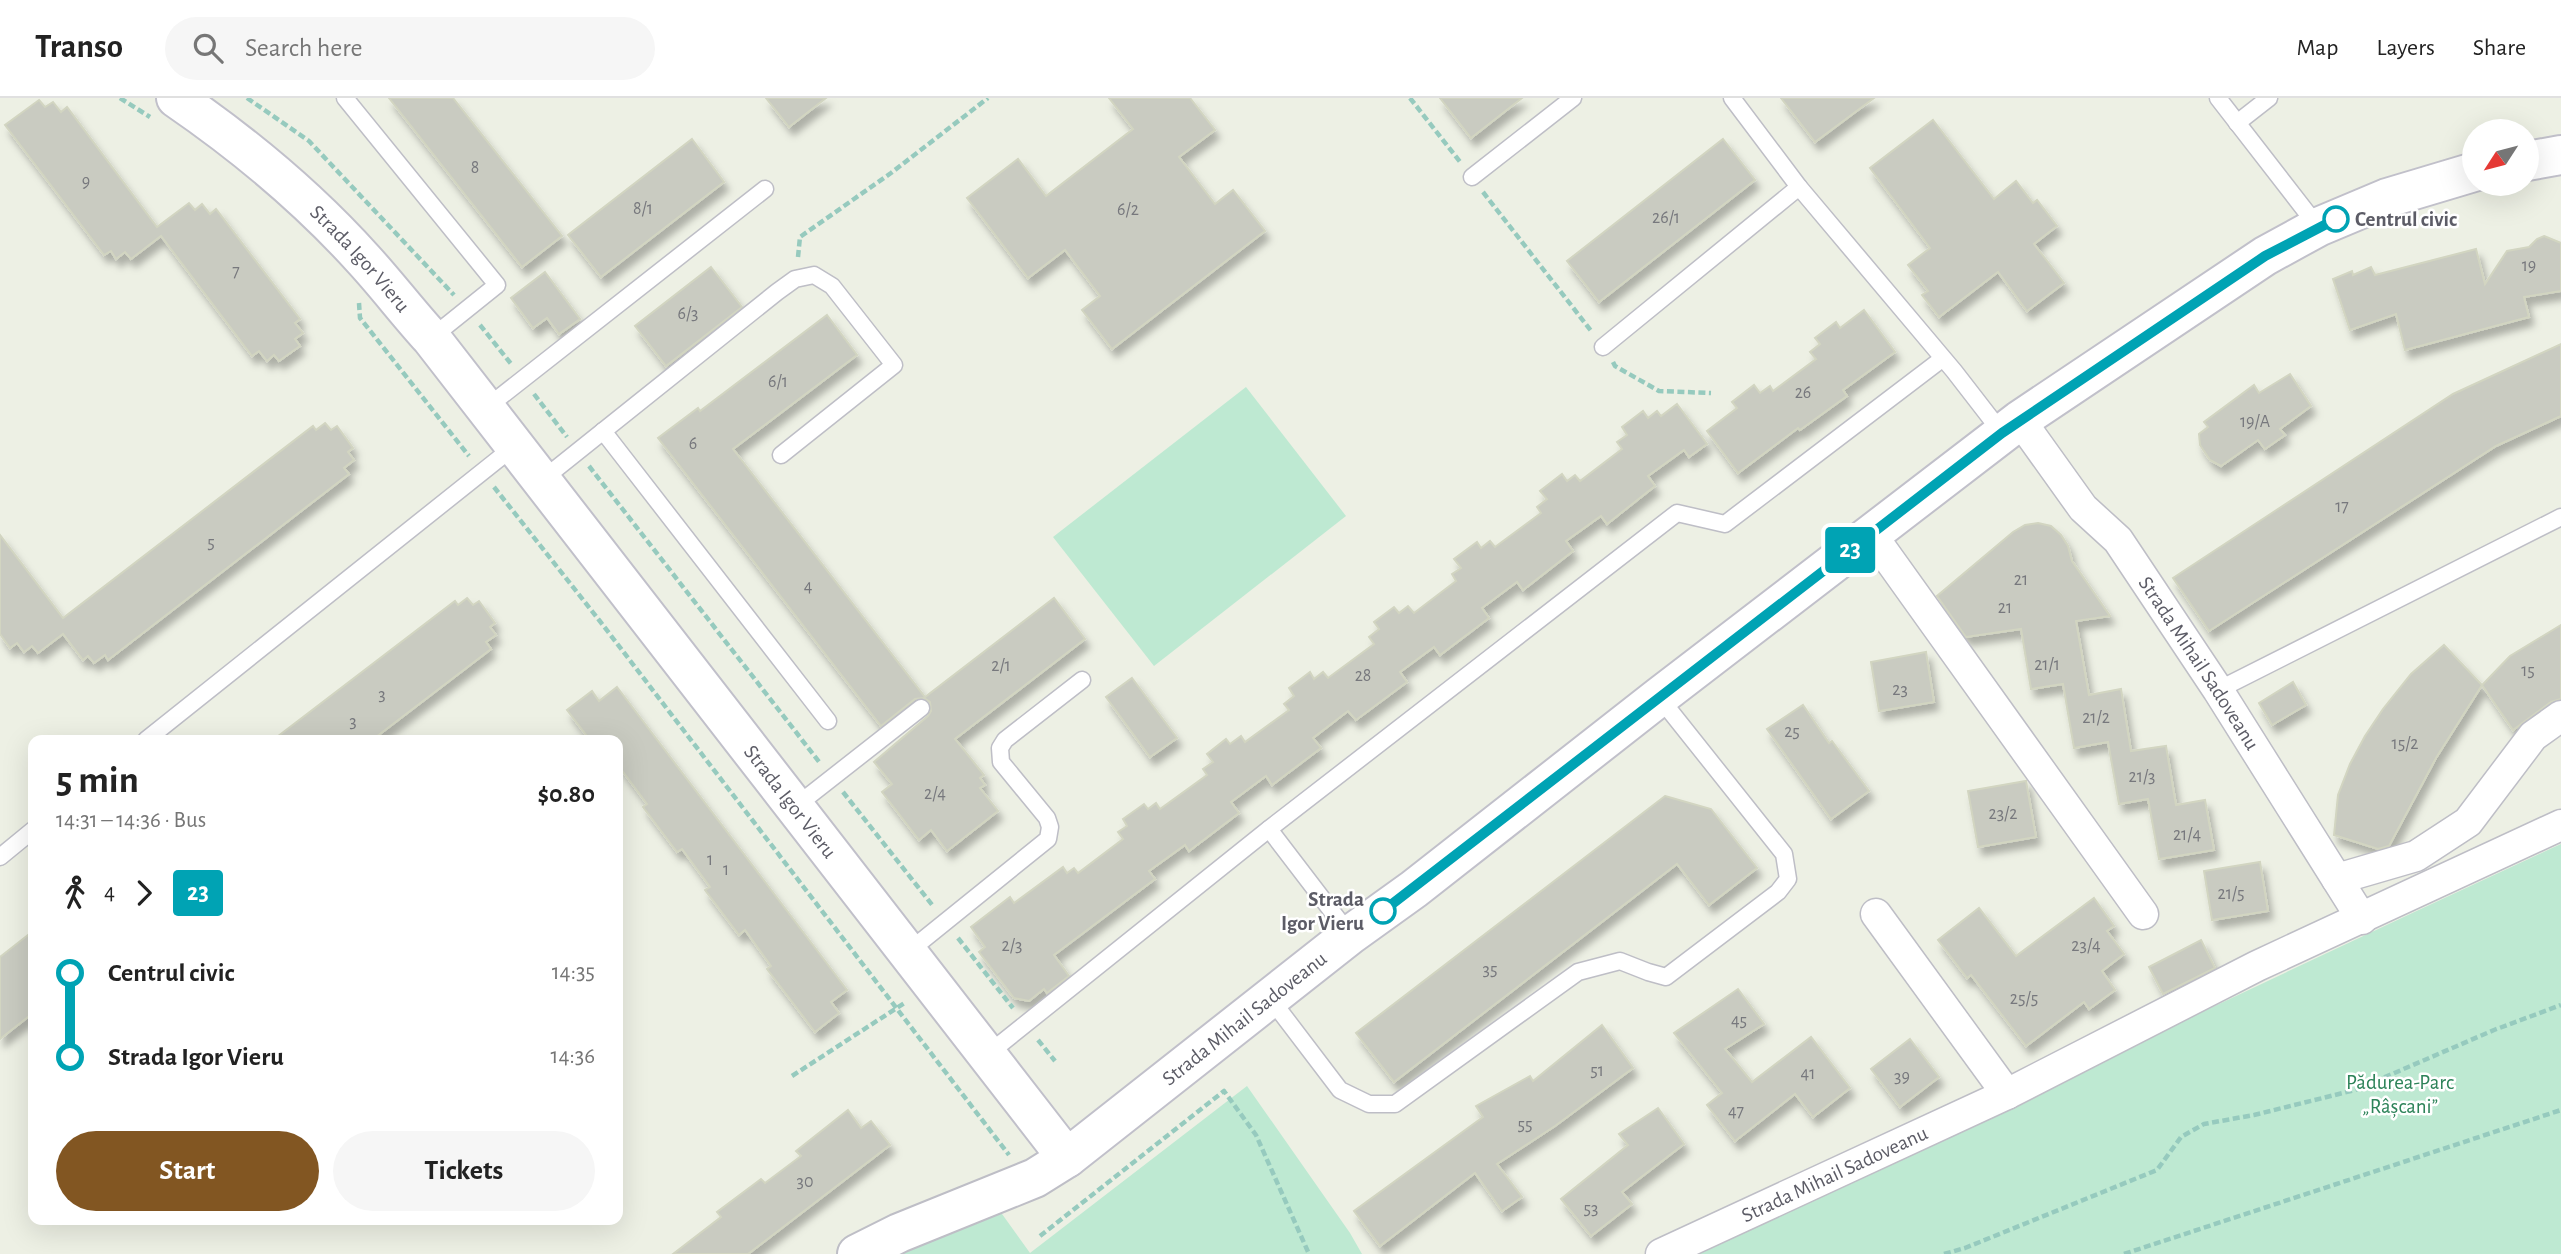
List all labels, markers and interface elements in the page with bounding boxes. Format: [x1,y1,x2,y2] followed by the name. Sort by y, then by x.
[165,17,655,80] search box
[189,29,227,67] icon: search
[35,31,123,64] text: Transo
[245,35,363,61] text: Search here
[2296,36,2338,60] text: Map
[2376,36,2435,60] text: Layers
[2473,36,2526,60] text: Share
[2462,119,2539,196] north arrow
[2462,119,2539,196] map controls
[471,159,479,177] house number: 8
[82,173,90,191] house number: 9
[633,200,653,218] house number: 8/1
[306,201,414,317] street label: Strada Igor Vieru
[1117,201,1139,219] house number: 6/2
[2323,206,2349,232] marker: Centrul civic
[1652,209,1680,227] house number: 26/1
[2355,209,2457,230] place label: Centrul civic
[2522,257,2536,275] house number: 19
[232,263,240,281] house number: 7
[677,305,699,323] house number: 6/3
[768,373,788,391] house number: 6/1
[1795,384,1811,402] house number: 26
[2240,413,2271,431] house number: 19/A
[689,435,697,453] house number: 6
[2335,498,2349,516] house number: 17
[1818,527,1882,573] line badge: 23
[207,534,215,552] house number: 5
[1839,538,1861,562] text: 23
[2014,571,2028,589] house number: 21
[2134,573,2263,754] street label: Strada Mihail Sadoveanu
[804,578,813,596] house number: 4
[1998,599,2012,617] house number: 21
[2034,656,2060,674] house number: 21/1
[991,657,1011,675] house number: 2/1
[2521,662,2535,680] house number: 15
[1355,667,1371,685] house number: 28
[1892,681,1908,699] house number: 23
[378,686,386,704] house number: 3
[2082,709,2110,727] house number: 21/2
[349,713,357,731] house number: 3
[1784,723,1800,741] house number: 25
[2391,735,2419,753] house number: 15/2
[740,741,840,862] street label: Strada Igor Vieru
[56,762,139,800] text: 5 min
[2129,768,2155,786] house number: 21/3
[537,781,595,807] text: $0.80
[924,785,946,803] house number: 2/4
[1989,805,2017,823] house number: 23/2
[56,809,206,832] text: 14:31 – 14:36 · Bus
[2173,826,2201,844] house number: 21/4
[707,851,713,869] house number: 1
[723,861,729,879] house number: 1
[56,874,94,912] icon: walk
[125,874,163,912] icon: forward
[104,881,115,904] text: 4
[187,881,209,905] text: 23
[2217,885,2245,903] house number: 21/5
[1281,889,1364,934] place label: Strada Igor Vieru
[1370,898,1396,924] marker: Strada Igor Vieru
[1002,937,1022,955] house number: 2/3
[2071,937,2101,955] house number: 23/4
[1159,948,1331,1090] street label: Strada Mihail Sadoveanu
[108,960,235,986] text: Centrul civic
[552,961,595,984] text: 14:35
[1483,961,1497,979] house number: 35
[2010,990,2038,1008] house number: 25/5
[1731,1012,1747,1030] house number: 45
[108,1044,284,1070] text: Strada Igor Vieru
[550,1045,595,1068] text: 14:36
[1590,1062,1604,1080] house number: 51
[1801,1065,1815,1083] house number: 41
[1894,1068,1910,1086] house number: 39
[2346,1072,2454,1119] park label: Pădurea-Parc „Râșcani”
[1728,1103,1744,1121] house number: 47
[1517,1116,1533,1134] house number: 55
[1738,1122,1931,1226] street label: Strada Mihail Sadoveanu
[56,1131,319,1211] button: Start
[333,1131,595,1211] button: Tickets
[797,1173,813,1191] house number: 30
[1584,1200,1598,1218] house number: 53

